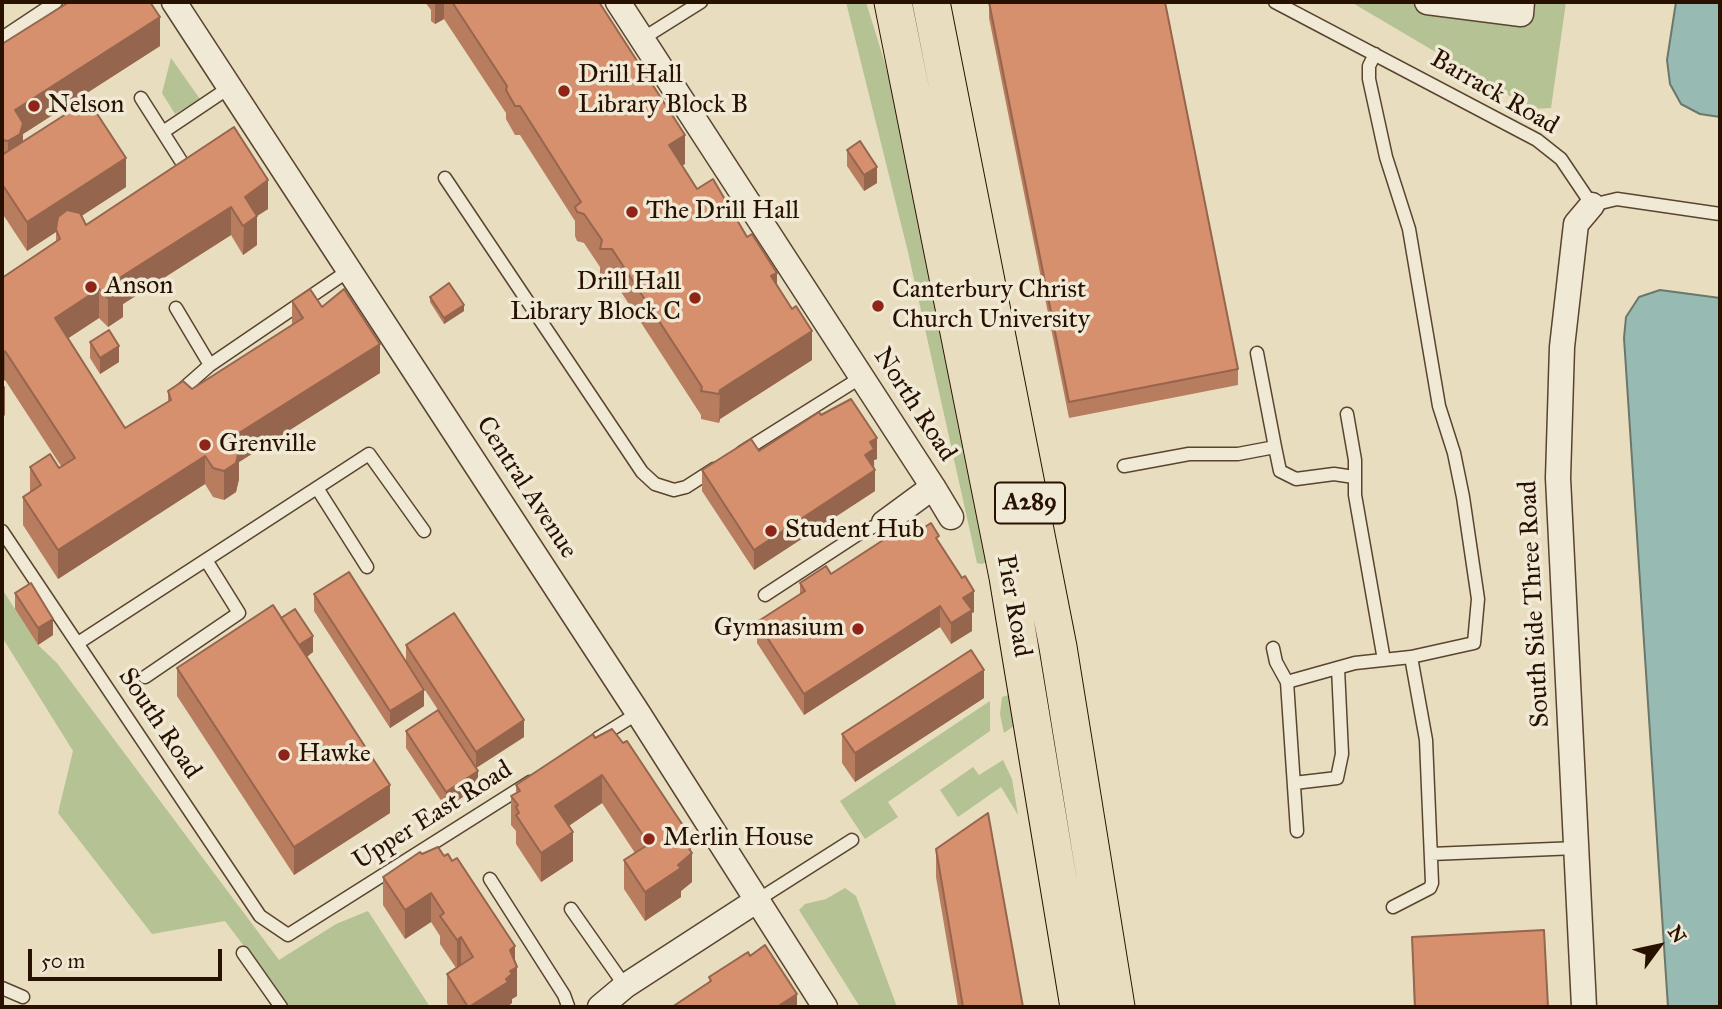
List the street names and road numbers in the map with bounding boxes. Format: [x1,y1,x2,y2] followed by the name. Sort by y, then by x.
[1424,44,1564,142] street label: Barrack Road
[866,342,962,468] street label: North Road
[468,411,584,565] street label: Central Avenue
[1513,480,1557,728] street label: South Side Three Road
[995,482,1065,524] road number: A289
[989,552,1037,660] street label: Pier Road
[111,663,207,785] street label: South Road
[348,755,518,877] street label: Upper East Road

